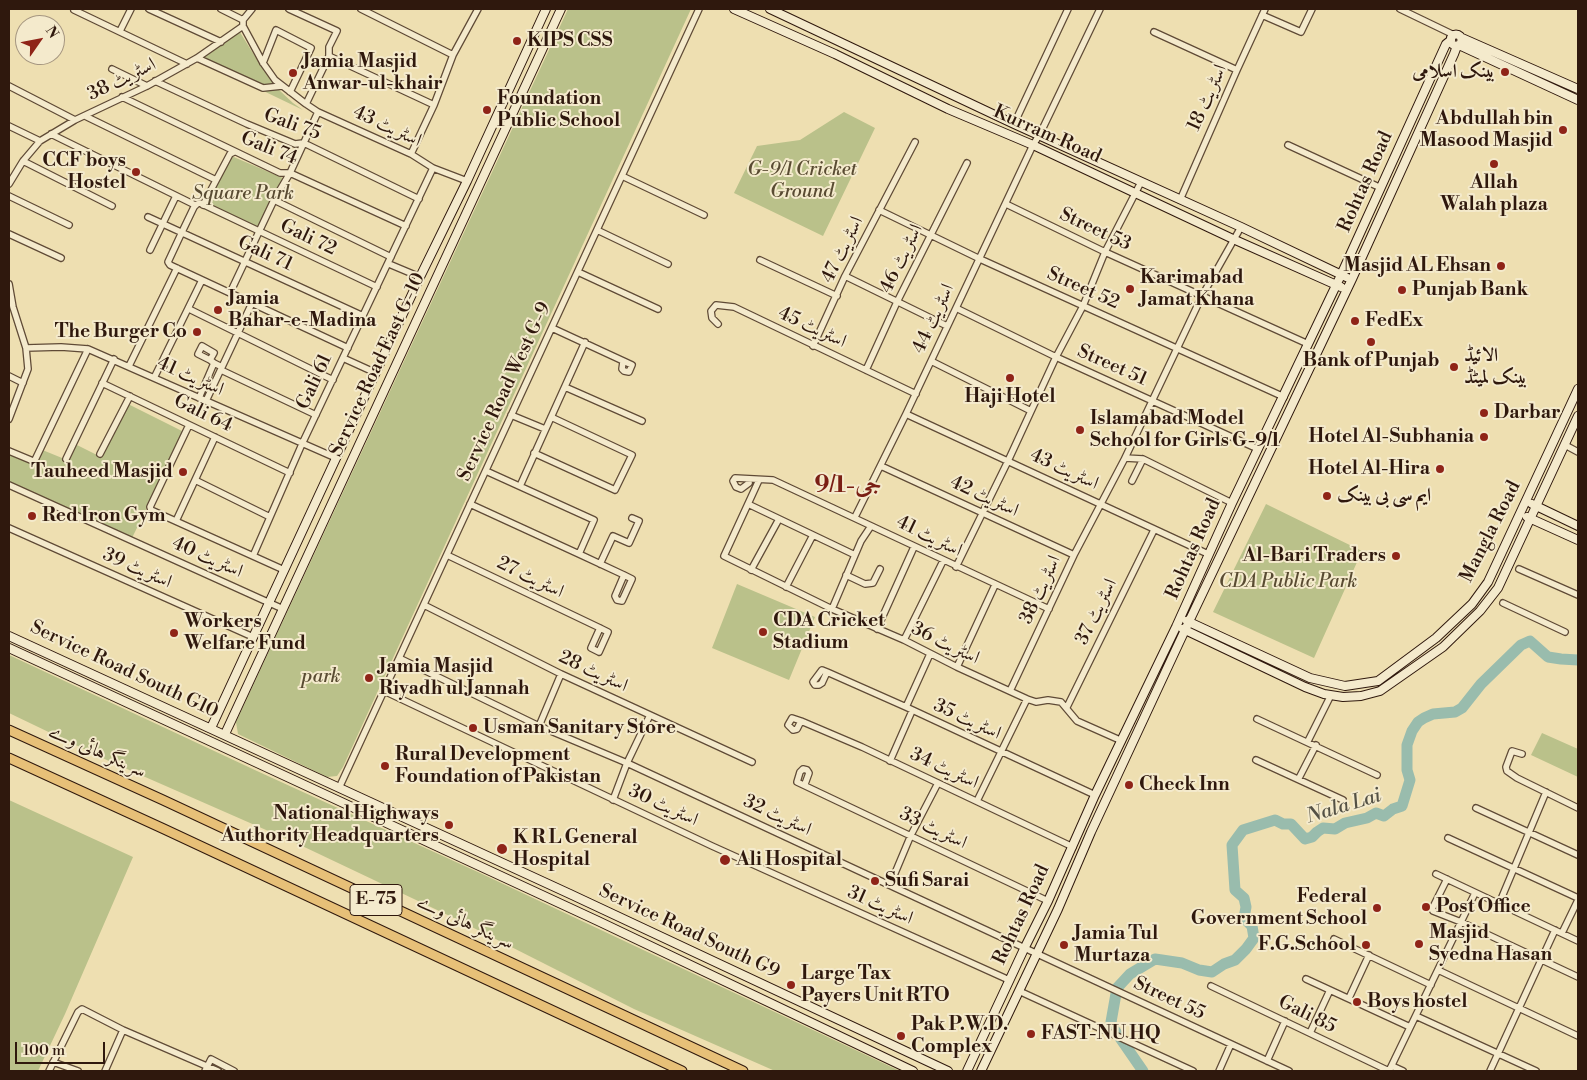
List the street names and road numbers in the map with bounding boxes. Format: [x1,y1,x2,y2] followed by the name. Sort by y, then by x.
[84,54,160,106] street label: اسٹریٹ 38
[1183,61,1233,135] street label: اسٹریٹ 18
[349,101,425,153] street label: اسٹریٹ 43
[989,101,1105,169] street label: Kurram Road
[260,104,324,146] street label: Gali 75
[237,127,301,171] street label: Gali 74
[1334,128,1398,236] street label: Rohtas Road
[1056,204,1134,256] street label: Street 53
[817,213,869,287] street label: اسٹریٹ 47
[276,215,340,261] street label: Gali 72
[876,221,928,297] street label: اسٹریٹ 46
[234,231,296,277] street label: Gali 71
[1043,263,1123,315] street label: Street 52
[325,269,431,461] street label: Service Road East G-10
[908,281,960,357] street label: اسٹریٹ 44
[454,299,556,485] street label: Service Road West G-9
[774,302,850,354] street label: اسٹریٹ 45
[1073,341,1151,391] street label: Street 51
[292,351,338,413] street label: Gali 61
[153,352,227,402] street label: اسٹریٹ 41
[170,390,236,438] street label: Gali 64
[1026,444,1102,496] street label: اسٹریٹ 43
[946,471,1022,523] street label: اسٹریٹ 42
[1456,477,1526,587] street label: Mangla Road
[1162,495,1226,603] street label: Rohtas Road
[892,511,966,563] street label: اسٹریٹ 41
[168,532,246,584] street label: اسٹریٹ 40
[99,544,175,594] street label: اسٹریٹ 39
[493,552,567,604] street label: اسٹریٹ 27
[1015,552,1067,628] street label: اسٹریٹ 38
[1071,575,1123,649] street label: اسٹریٹ 37
[26,616,222,724] street label: Service Road South G10
[907,618,983,670] street label: اسٹریٹ 36
[555,646,631,698] street label: اسٹریٹ 28
[930,694,1004,746] street label: اسٹریٹ 35
[45,720,149,784] street label: سرینگر ہائی وے
[906,743,982,795] street label: اسٹریٹ 34
[625,780,701,832] street label: اسٹریٹ 30
[739,790,815,842] street label: اسٹریٹ 32
[896,803,970,855] street label: اسٹریٹ 33
[989,861,1055,969] street label: Rohtas Road
[595,880,783,984] street label: Service Road South G9
[844,881,916,931] street label: اسٹریٹ 31
[350,884,402,916] road number: E-75
[413,891,517,955] street label: سرینگر ہائی وے
[1130,973,1208,1025] street label: Street 55
[1274,991,1340,1039] street label: Gali 85

